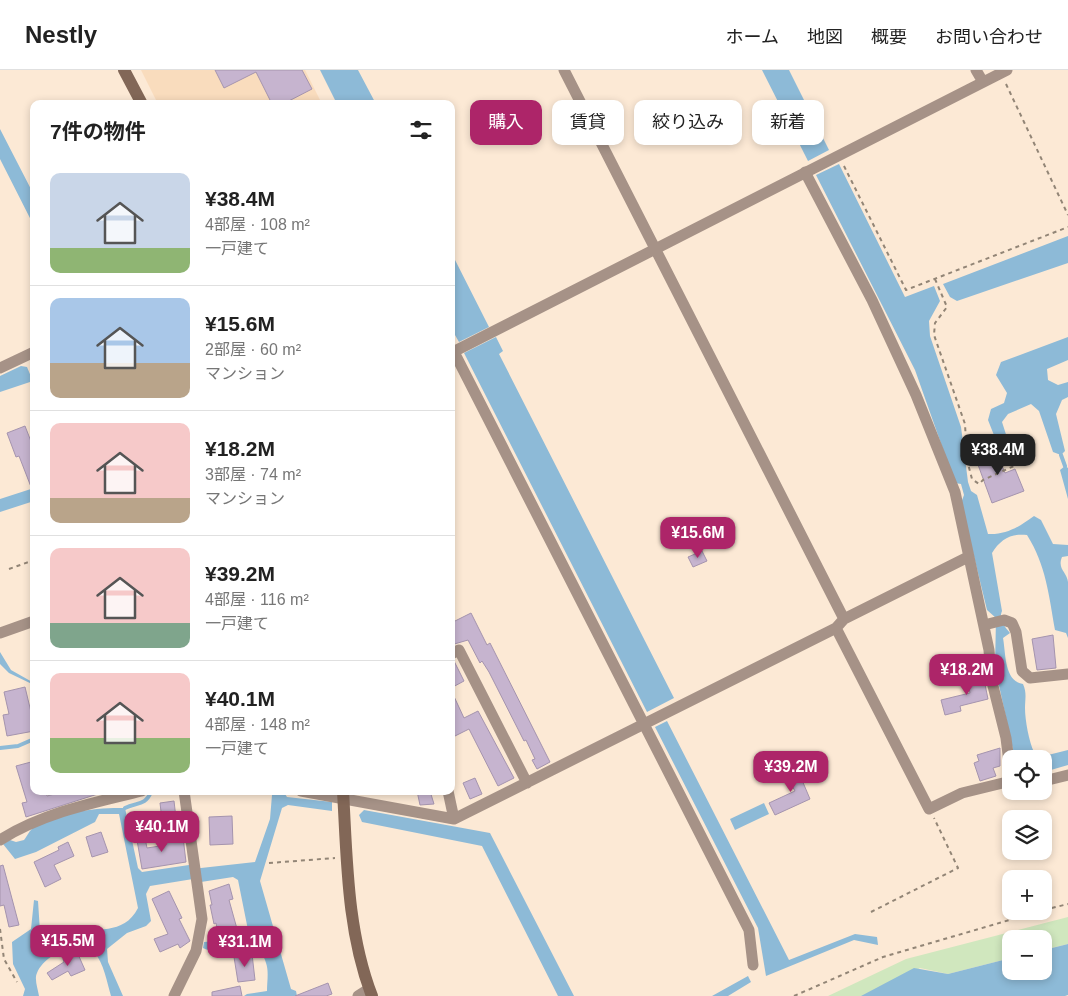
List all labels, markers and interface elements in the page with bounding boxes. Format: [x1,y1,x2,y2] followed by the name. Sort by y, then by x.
[25,21,97,48] text: Nestly
[726,27,779,47] text: ホーム
[807,27,843,47] text: 地図
[871,27,907,47] text: 概要
[935,27,1043,47] text: お問い合わせ
[470,100,542,145] chip: 購入
[552,100,624,145] chip: 賃貸
[634,100,742,145] chip: 絞り込み
[752,100,824,145] chip: 新着
[407,116,435,144] icon: filters
[50,120,146,143] text: 7件の物件
[205,187,275,210] text: ¥38.4M
[90,193,150,253] icon: home
[205,216,310,233] text: 4部屋 · 108 m²
[205,240,269,257] text: 一戸建て
[205,312,275,335] text: ¥15.6M
[90,318,150,378] icon: home
[205,341,301,358] text: 2部屋 · 60 m²
[205,365,285,382] text: マンション
[957,434,1039,476] pin: ¥38.4M
[205,437,275,460] text: ¥18.2M
[971,441,1025,458] text: ¥38.4M
[90,443,150,503] icon: home
[205,466,301,483] text: 3部屋 · 74 m²
[205,490,285,507] text: マンション
[657,516,739,559] pin: ¥15.6M
[671,524,725,541] text: ¥15.6M
[205,562,275,585] text: ¥39.2M
[90,568,150,628] icon: home
[205,591,309,608] text: 4部屋 · 116 m²
[205,615,269,632] text: 一戸建て
[926,654,1008,696] pin: ¥18.2M
[940,661,994,678] text: ¥18.2M
[205,687,275,710] text: ¥40.1M
[90,693,150,753] icon: home
[205,716,310,733] text: 4部屋 · 148 m²
[205,740,269,757] text: 一戸建て
[750,750,832,793] pin: ¥39.2M
[1002,750,1052,980] map controls
[1002,750,1052,800] button: locate
[764,758,818,775] text: ¥39.2M
[121,810,203,853] pin: ¥40.1M
[1002,810,1052,860] button: layers
[135,818,189,835] text: ¥40.1M
[1002,870,1052,920] button: +
[27,924,109,967] pin: ¥15.5M
[204,926,286,968] pin: ¥31.1M
[1002,930,1052,980] button: −
[41,932,95,949] text: ¥15.5M
[218,933,272,950] text: ¥31.1M

